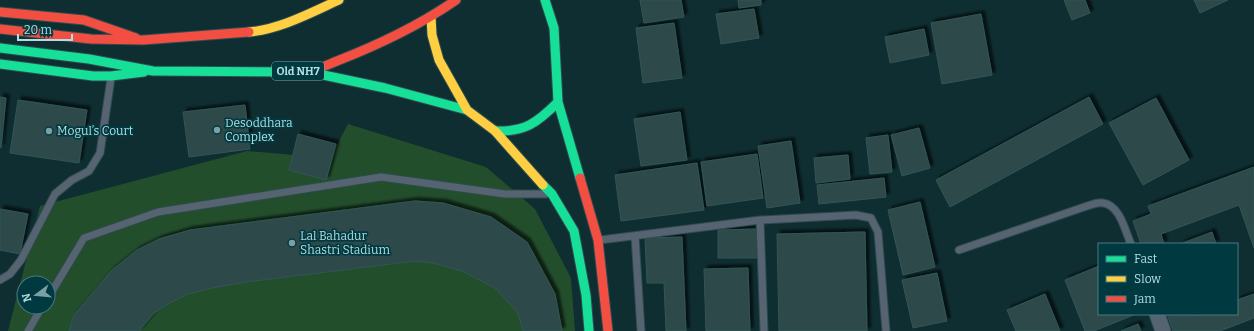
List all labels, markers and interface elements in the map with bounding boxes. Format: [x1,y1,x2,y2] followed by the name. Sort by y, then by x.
[18,16,72,42] scale bar
[24,23,53,37] text: 20 m
[272,62,324,80] road number: Old NH7
[225,116,293,144] place label: Desoddhara Complex
[57,124,134,138] place label: Mogul’s Court
[212,125,222,135] marker: Desoddhara Complex
[44,126,54,136] marker: Mogul’s Court
[300,229,390,257] place label: Lal Bahadur Shastri Stadium
[287,238,297,248] marker: Lal Bahadur Shastri Stadium
[1098,243,1238,315] legend
[1134,252,1158,266] text: Fast
[1134,272,1161,286] text: Slow
[16,275,56,315] north arrow
[19,291,34,303] text: N
[1133,292,1156,306] text: Jam

